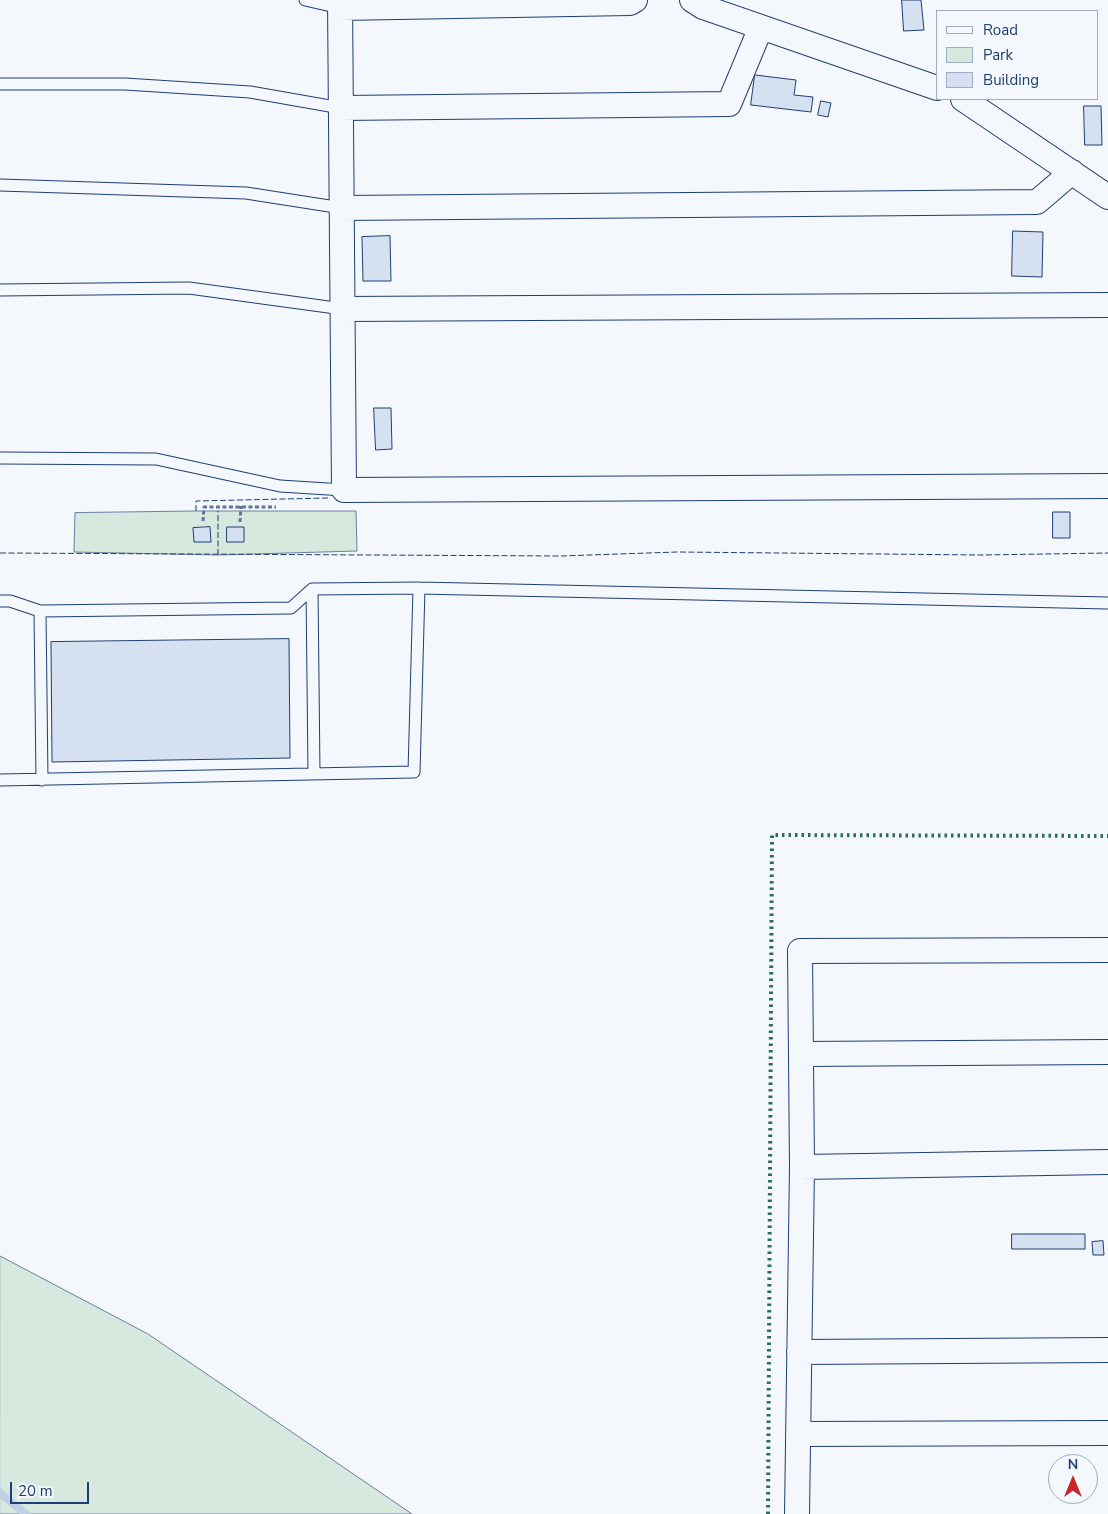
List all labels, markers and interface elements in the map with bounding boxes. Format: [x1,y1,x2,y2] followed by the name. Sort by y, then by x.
[936,10,1098,100] legend
[983,20,1018,40] text: Road
[983,45,1013,65] text: Park
[983,70,1039,90] text: Building
[1048,1454,1098,1504] north arrow
[1068,1455,1078,1474] text: N
[12,1472,91,1504] scale bar
[18,1481,53,1501] text: 20 m

